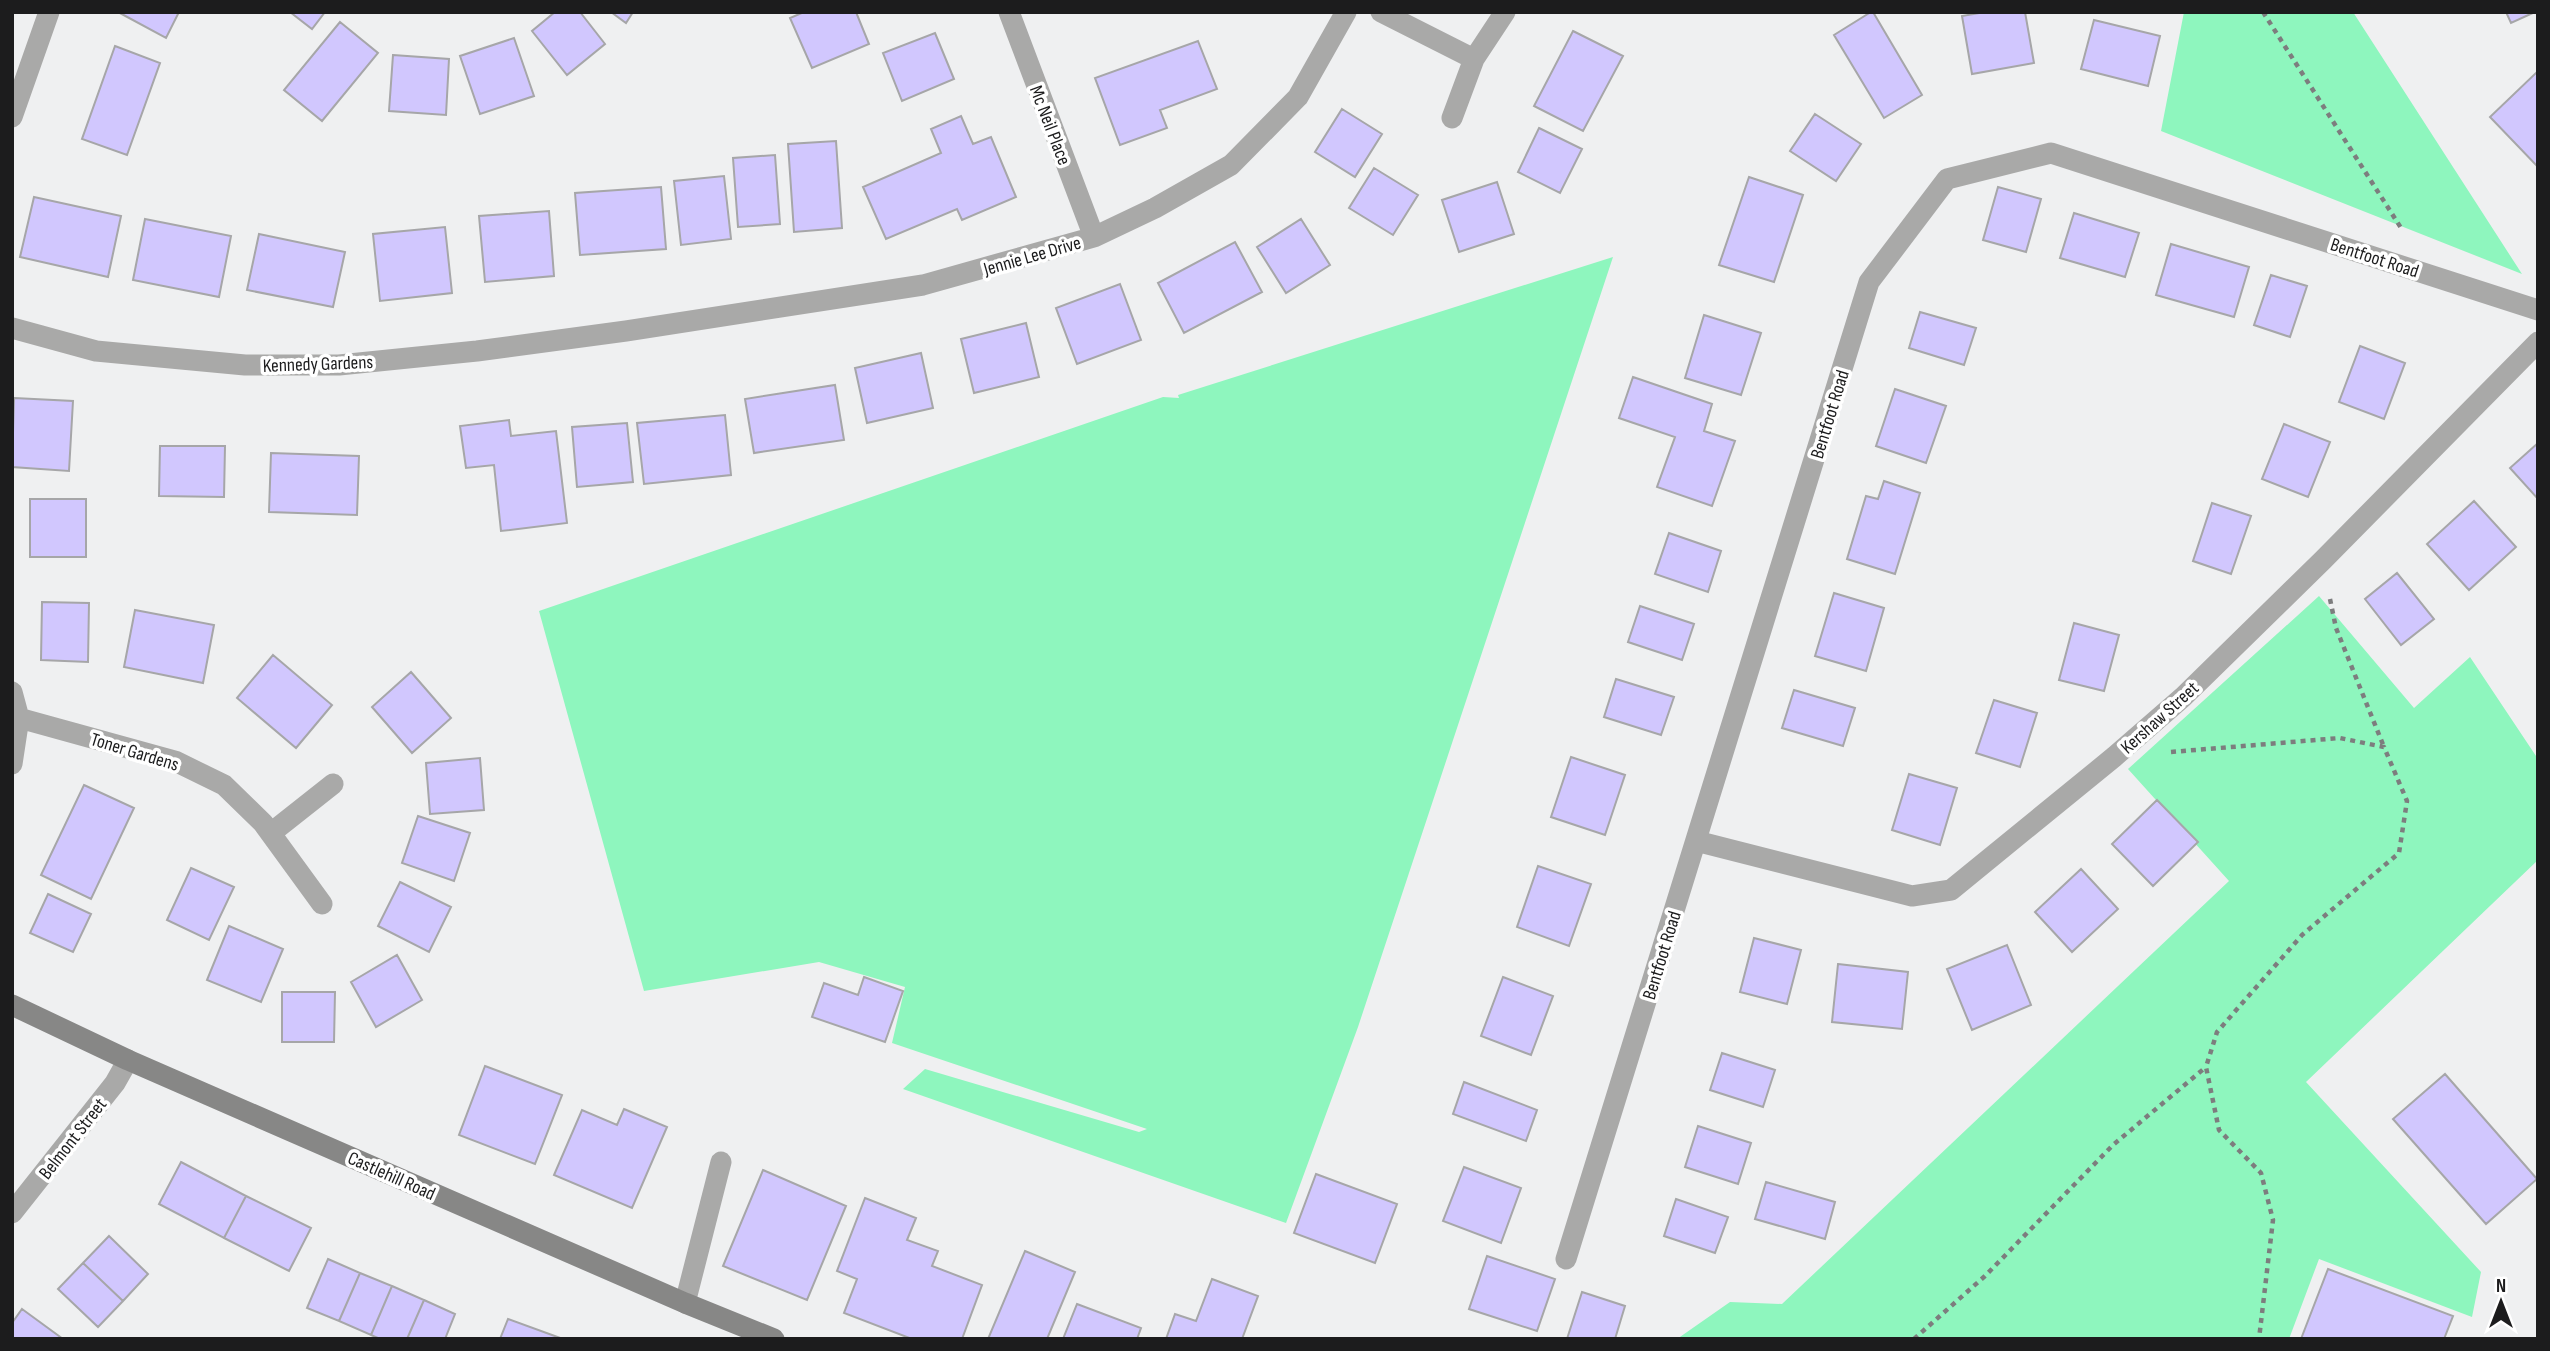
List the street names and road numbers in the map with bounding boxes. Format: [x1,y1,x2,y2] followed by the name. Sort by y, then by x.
[1024,83,1075,169] street label: Mc Neil Place
[980,232,1084,282] street label: Jennie Lee Drive
[2327,233,2422,284] street label: Bentfoot Road
[262,351,374,378] street label: Kennedy Gardens
[1806,367,1855,462] street label: Bentfoot Road
[2116,677,2204,759] street label: Kershaw Street
[88,728,182,777] street label: Toner Gardens
[1638,908,1687,1003] street label: Bentfoot Road
[34,1094,112,1184] street label: Belmont Street
[344,1147,439,1206] street label: Castlehill Road

